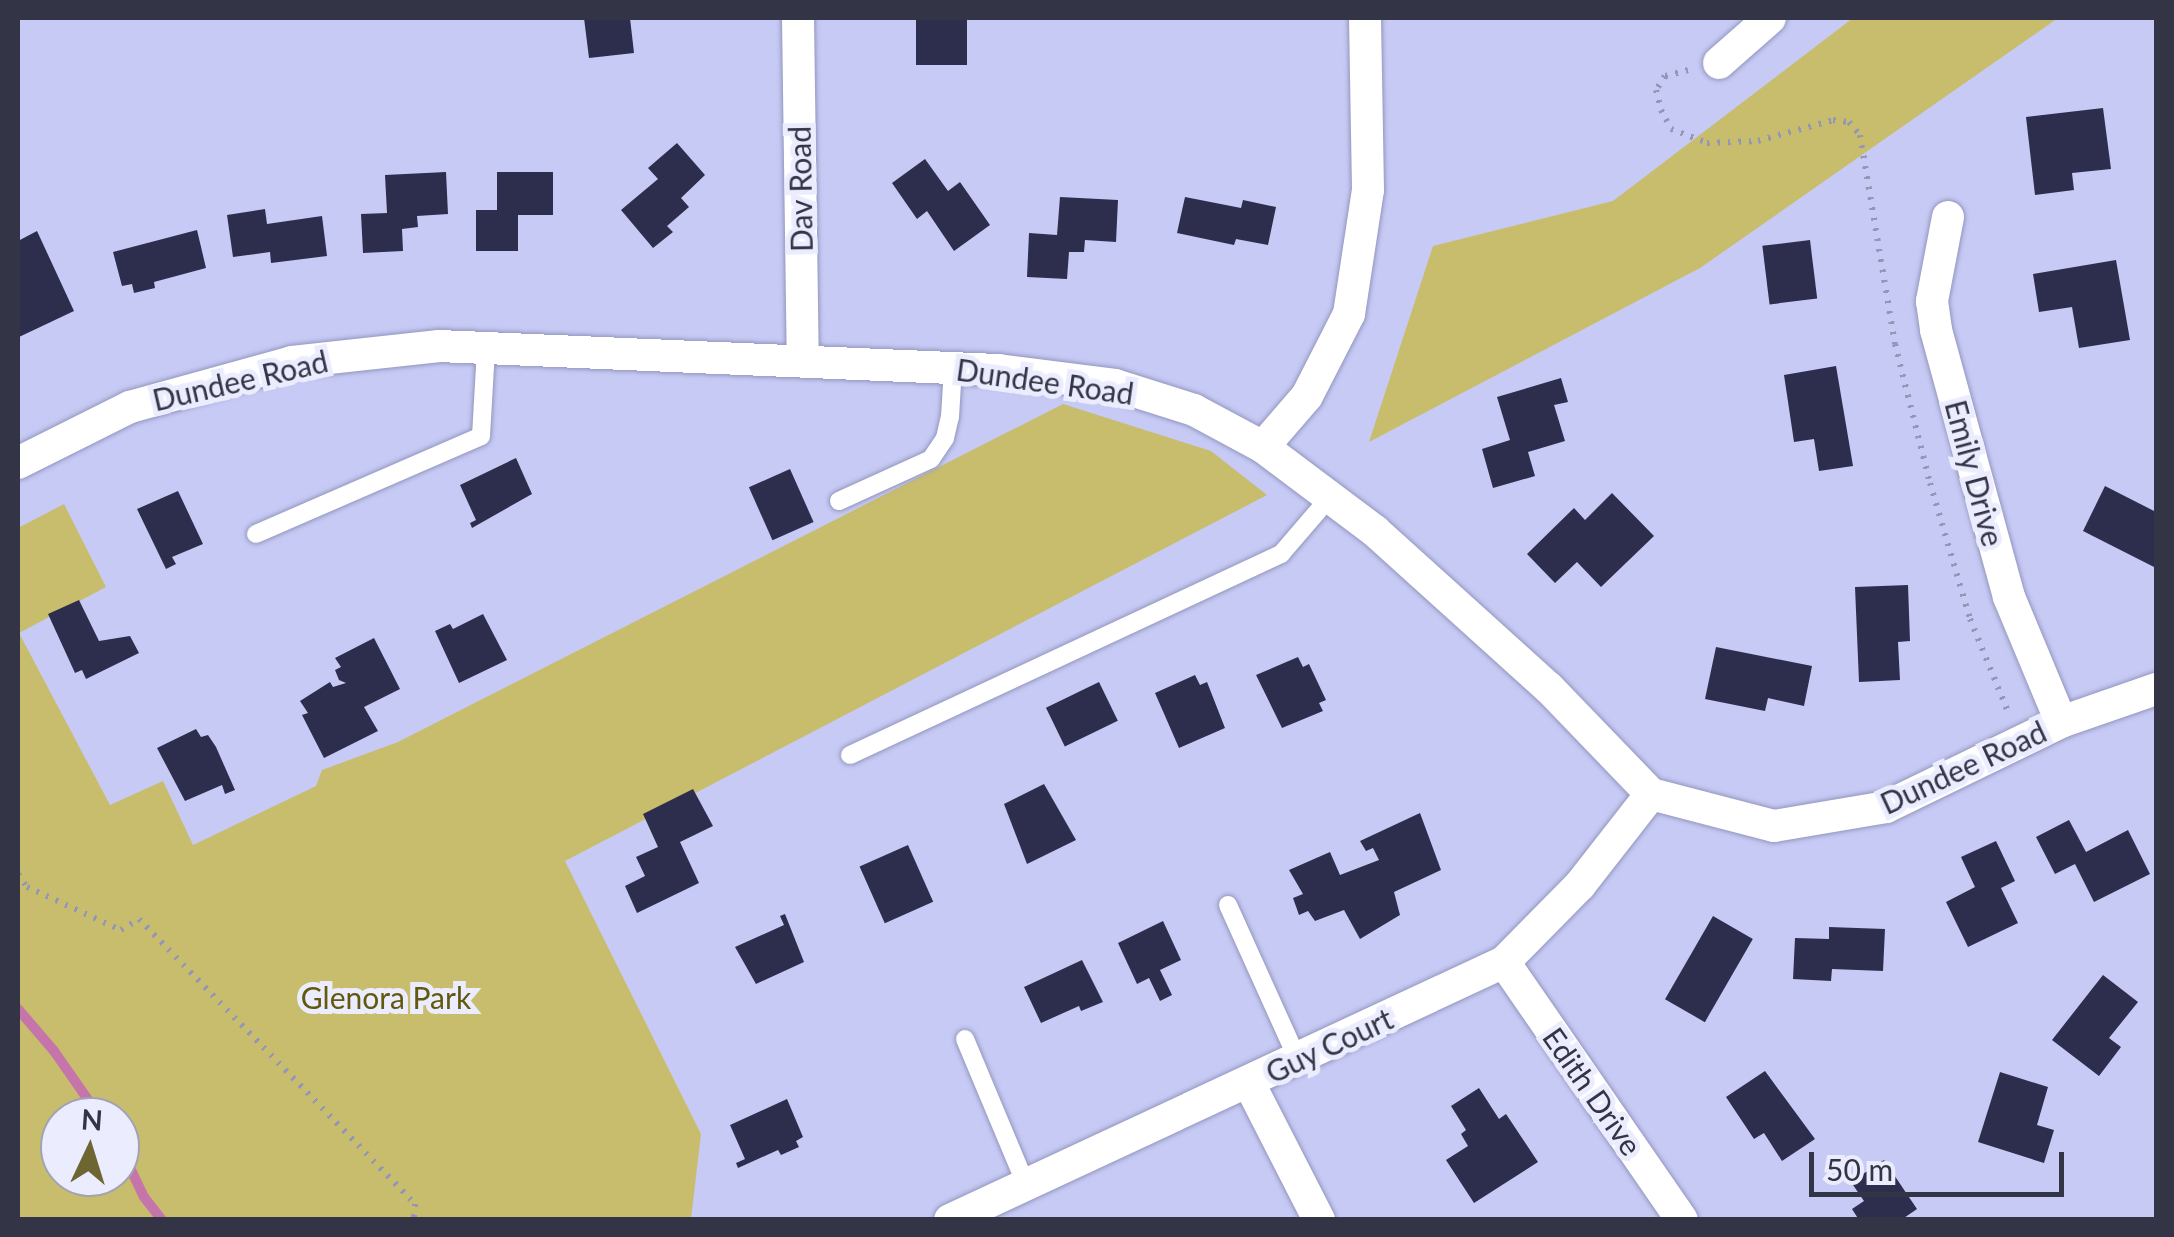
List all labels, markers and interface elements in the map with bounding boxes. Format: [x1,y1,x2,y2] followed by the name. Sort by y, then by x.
[781,125,819,253] street label: Dav Road
[149,342,331,418] street label: Dundee Road
[954,351,1136,411] street label: Dundee Road
[1938,396,2012,550] street label: Emily Drive
[1874,713,2052,821] street label: Dundee Road
[301,979,471,1015] park label: Glenora Park
[1259,1000,1399,1090] street label: Guy Court
[1536,1020,1650,1162] street label: Edith Drive
[40,1097,140,1197] north arrow
[80,1101,104,1137] text: N
[1814,1132,2069,1194] scale bar
[1826,1151,1893,1187] text: 50 m

